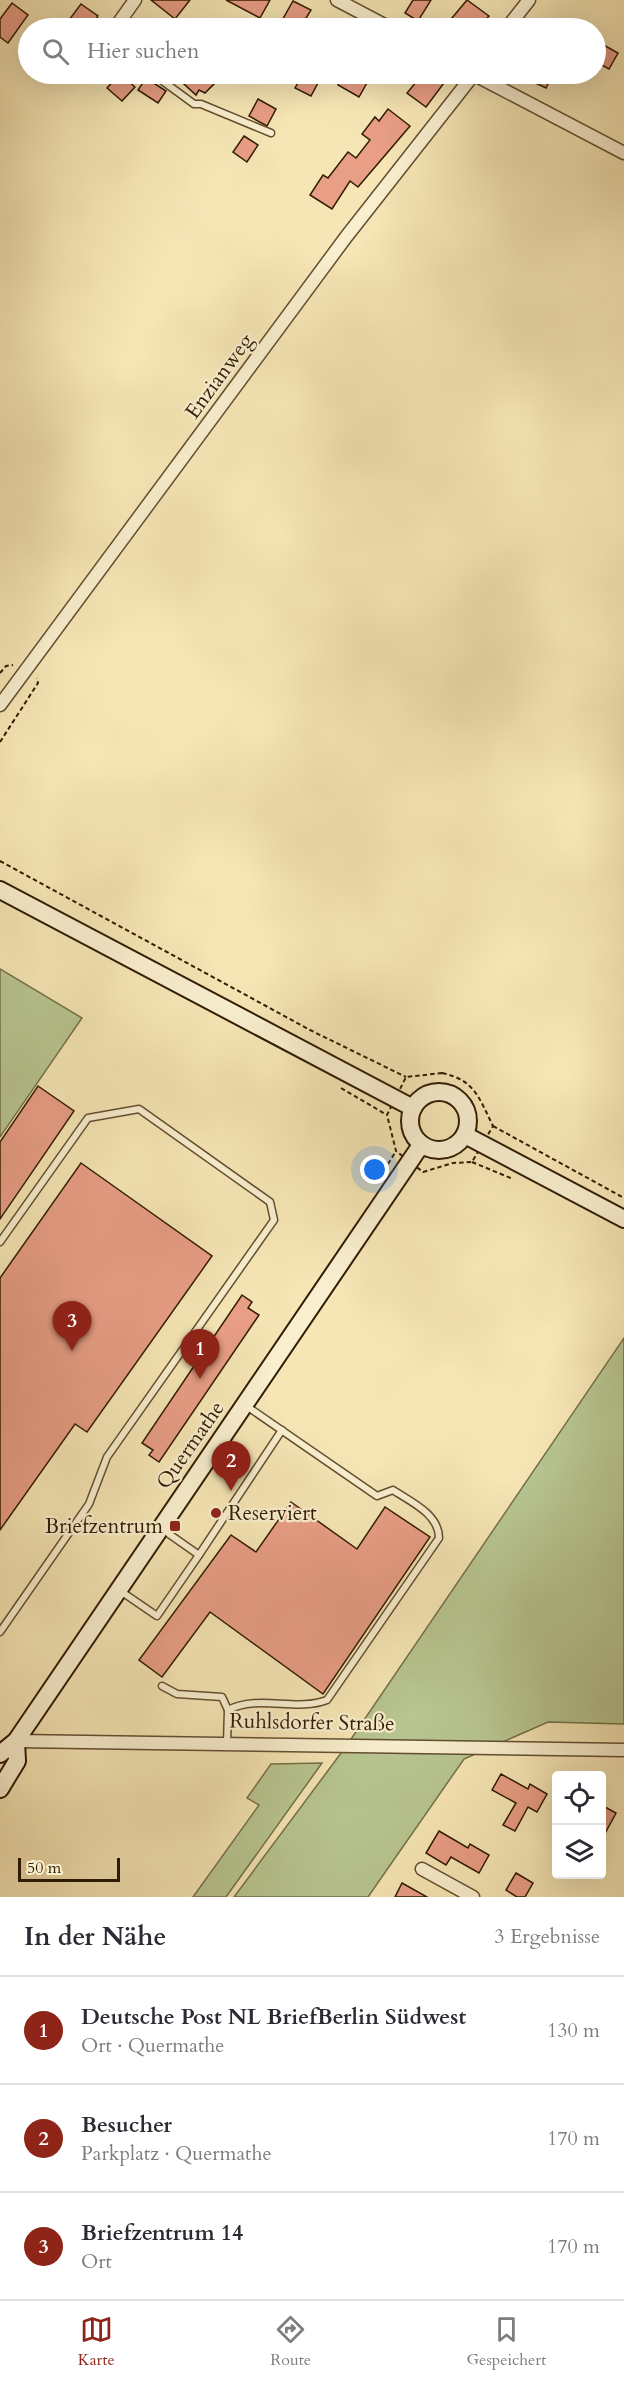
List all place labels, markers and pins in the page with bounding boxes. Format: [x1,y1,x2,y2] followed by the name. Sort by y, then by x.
[52,1302,92,1351] pin: 3
[180,1330,220,1379] pin: 1
[212,1442,250,1491] pin: 2
[228,1499,317,1528] place label: Reserviert
[209,1506,223,1520] marker: Reserviert
[45,1512,163,1541] place label: Briefzentrum
[168,1519,182,1533] marker: Briefzentrum

